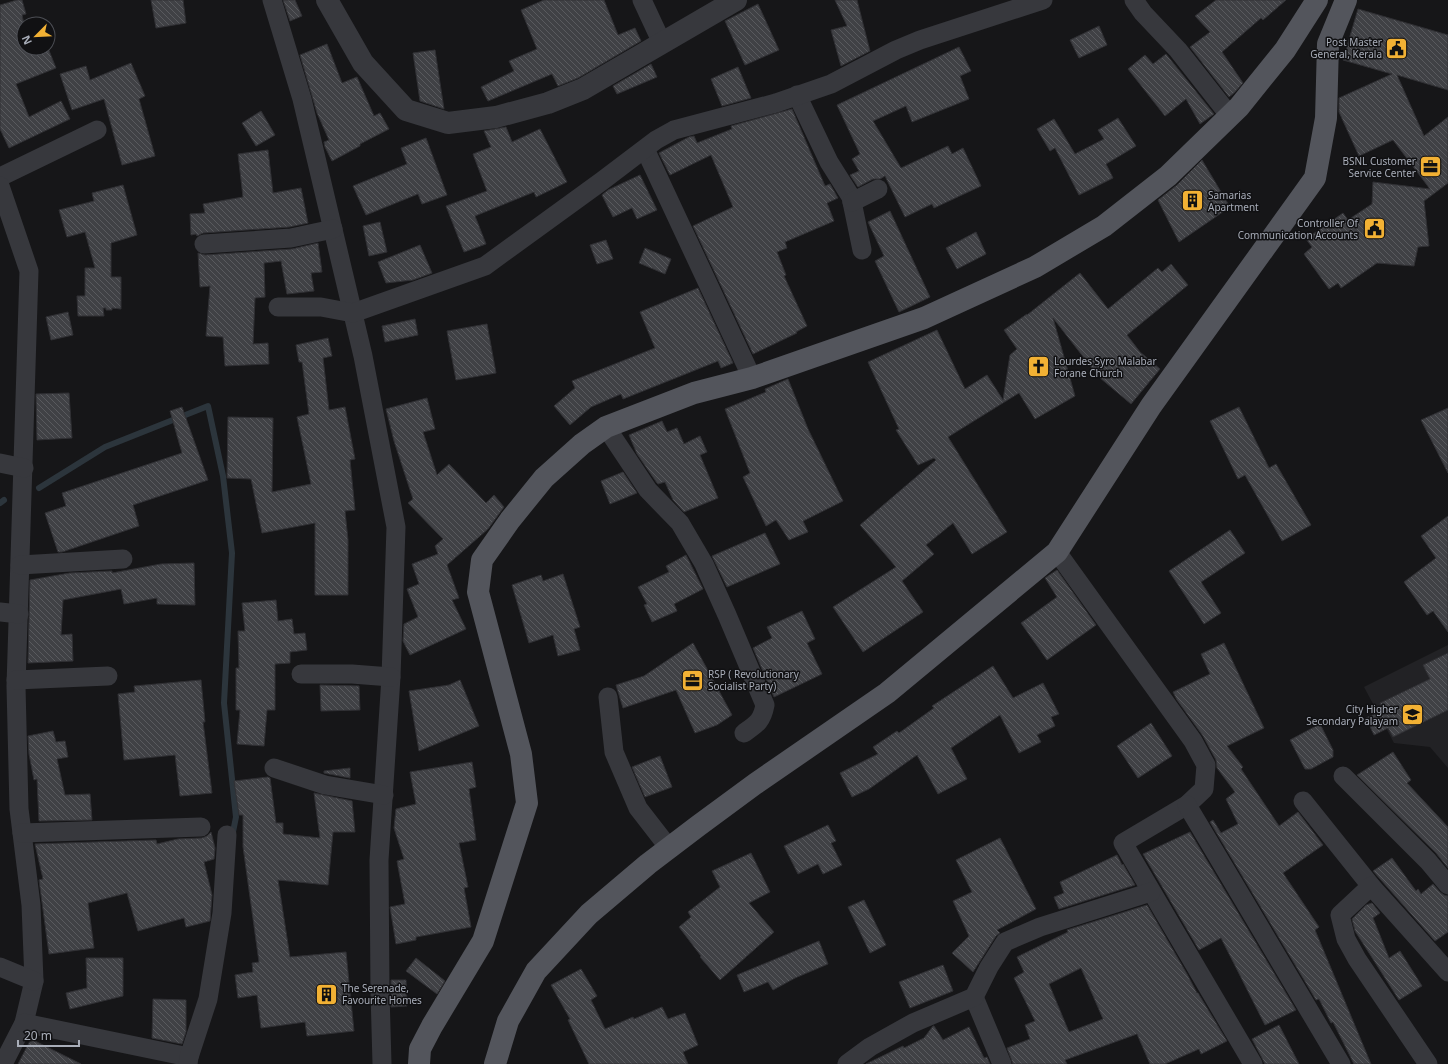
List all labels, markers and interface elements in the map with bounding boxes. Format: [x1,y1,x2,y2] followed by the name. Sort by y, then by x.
[16,16,56,56] north arrow
[18,33,35,47] text: N
[1310,35,1382,61] place label: Post Master General, Kerala
[1384,35,1410,61] public building icon: Post Master General, Kerala
[1343,154,1416,180] place label: BSNL Customer Service Center
[1418,154,1444,180] office icon: BSNL Customer Service Center
[1179,188,1205,214] building icon: Samarias Apartment
[1208,188,1259,214] place label: Samarias Apartment
[1238,216,1359,242] place label: Controller Of Communication Accounts
[1361,216,1387,242] public building icon: Controller Of Communication Accounts
[1025,354,1051,380] church icon: Lourdes Syro Malabar Forane Church
[1054,354,1157,380] place label: Lourdes Syro Malabar Forane Church
[680,667,706,693] office icon: RSP ( Revolutionary Socialist Party)
[708,667,800,693] place label: RSP ( Revolutionary Socialist Party)
[1306,702,1398,728] place label: City Higher Secondary Palayam
[1400,702,1426,728] school or university icon: City Higher Secondary Palayam
[313,981,339,1007] building icon: The Serenade, Favourite Homes
[342,981,422,1007] place label: The Serenade, Favourite Homes
[18,1022,79,1048] scale bar
[24,1027,52,1044] text: 20 m

